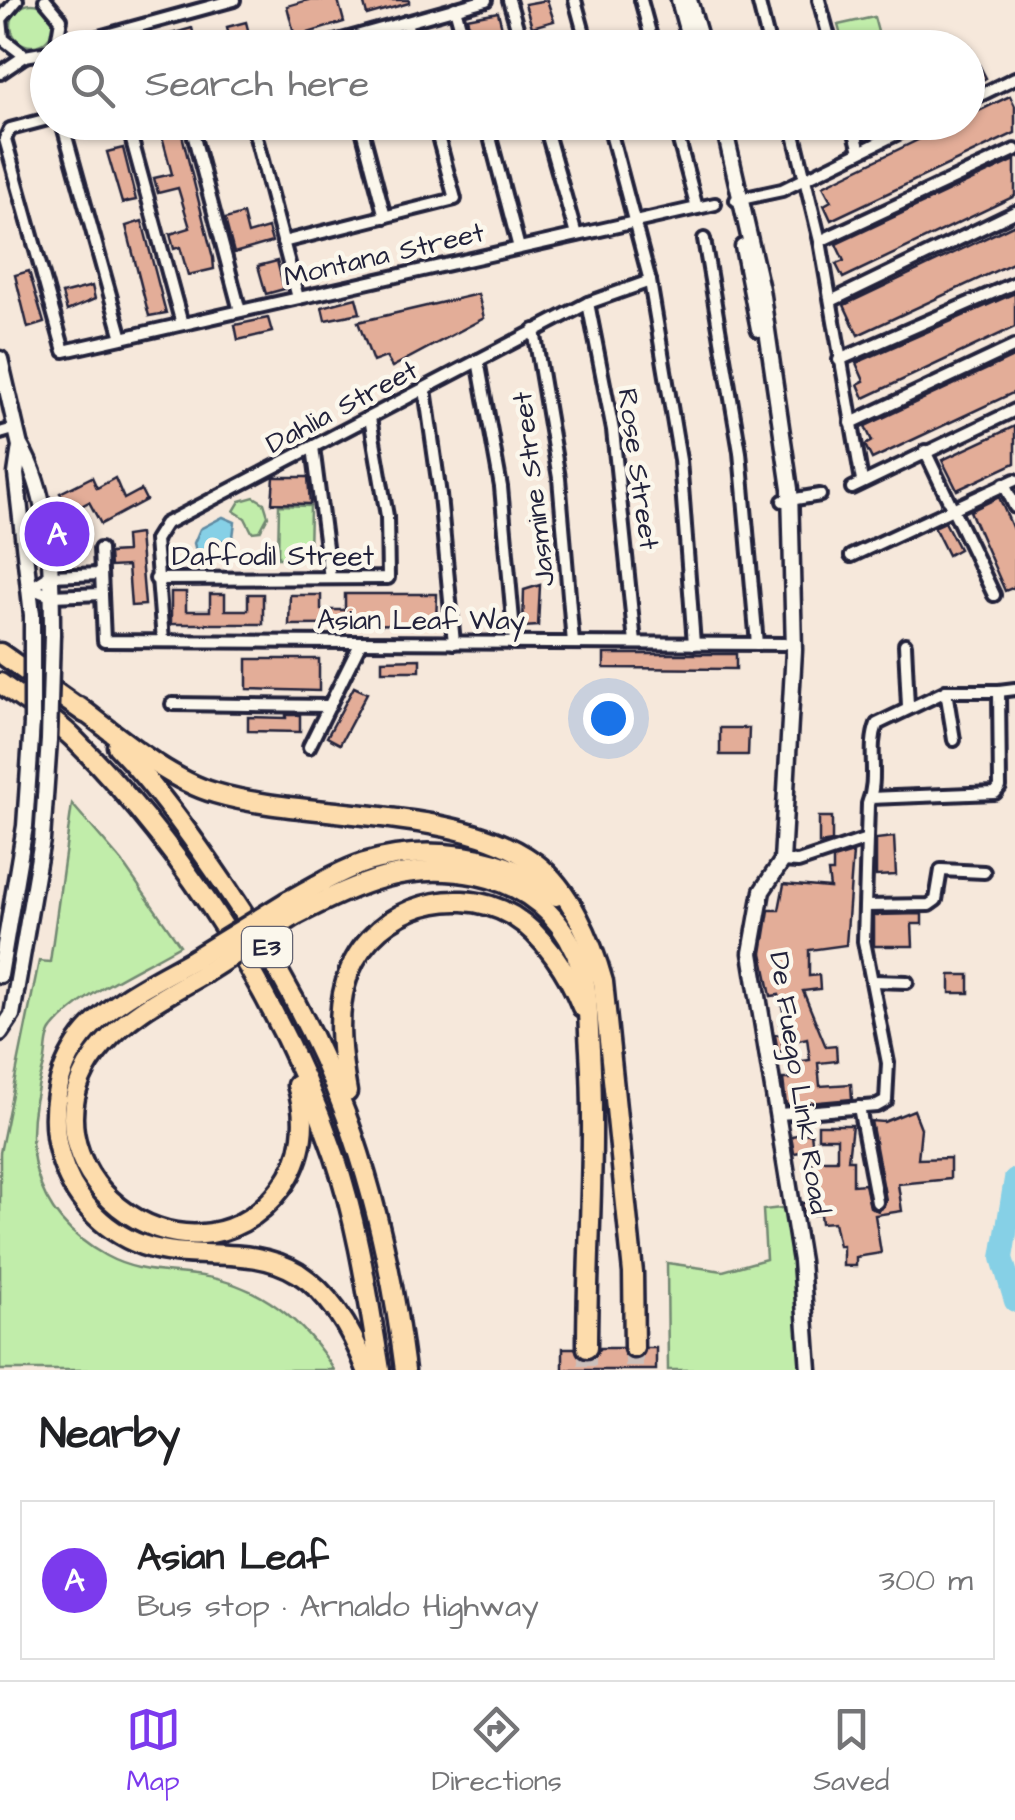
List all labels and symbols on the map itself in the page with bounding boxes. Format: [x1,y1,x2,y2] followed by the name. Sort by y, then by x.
[280,213,489,297] street label: Montana Street
[259,350,425,463] street label: Dahlia Street
[607,386,669,553] street label: Rose Street
[503,389,565,589] street label: Jasmine Street
[24,496,90,572] pin: A
[172,537,375,576] street label: Daffodil Street
[317,601,525,642] street label: Asian Leaf Way
[583,693,634,744] your location
[242,927,292,967] road number: E3
[758,949,839,1217] street label: De Fuego Link Road

